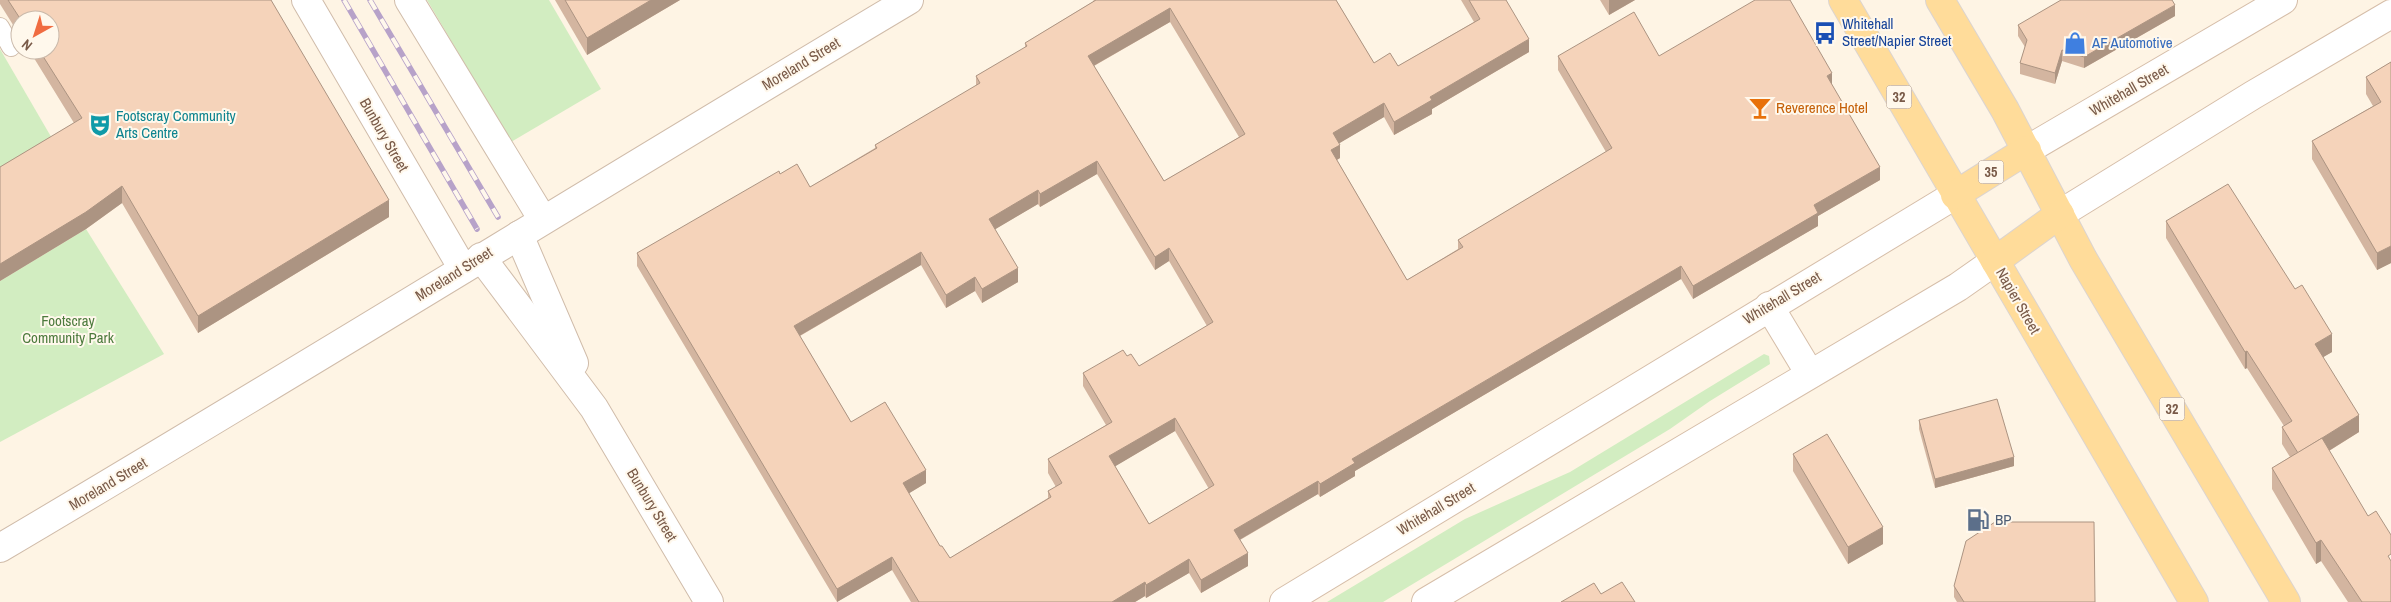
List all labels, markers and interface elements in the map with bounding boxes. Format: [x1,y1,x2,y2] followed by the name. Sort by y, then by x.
[10,10,60,60] north arrow
[1842,13,1952,51] place label: Whitehall Street/Napier Street
[1812,20,1838,46] bus stop icon: Whitehall Street/Napier Street
[2062,30,2088,56] shop icon: AF Automotive
[758,32,844,95] street label: Moreland Street
[2091,32,2173,53] place label: AF Automotive
[18,35,36,55] text: N
[2086,58,2172,121] street label: Whitehall Street
[1886,85,1912,108] road number: 32
[355,94,414,176] street label: Bunbury Street
[1747,95,1773,121] bar icon: Reverence Hotel
[1776,97,1868,118] place label: Reverence Hotel
[115,105,237,143] place label: Footscray Community Arts Centre
[87,112,113,138] theatre icon: Footscray Community Arts Centre
[1978,160,2004,183] road number: 35
[411,241,497,306] street label: Moreland Street
[1991,264,2046,338] street label: Napier Street
[1739,266,1825,329] street label: Whitehall Street
[22,310,115,348] park label: Footscray Community Park
[2160,398,2184,420] road number: 32
[65,452,151,515] street label: Moreland Street
[622,464,683,546] street label: Bunbury Street
[1393,477,1479,540] street label: Whitehall Street
[1965,507,1991,533] fuel station icon: BP
[1995,509,2011,530] place label: BP

